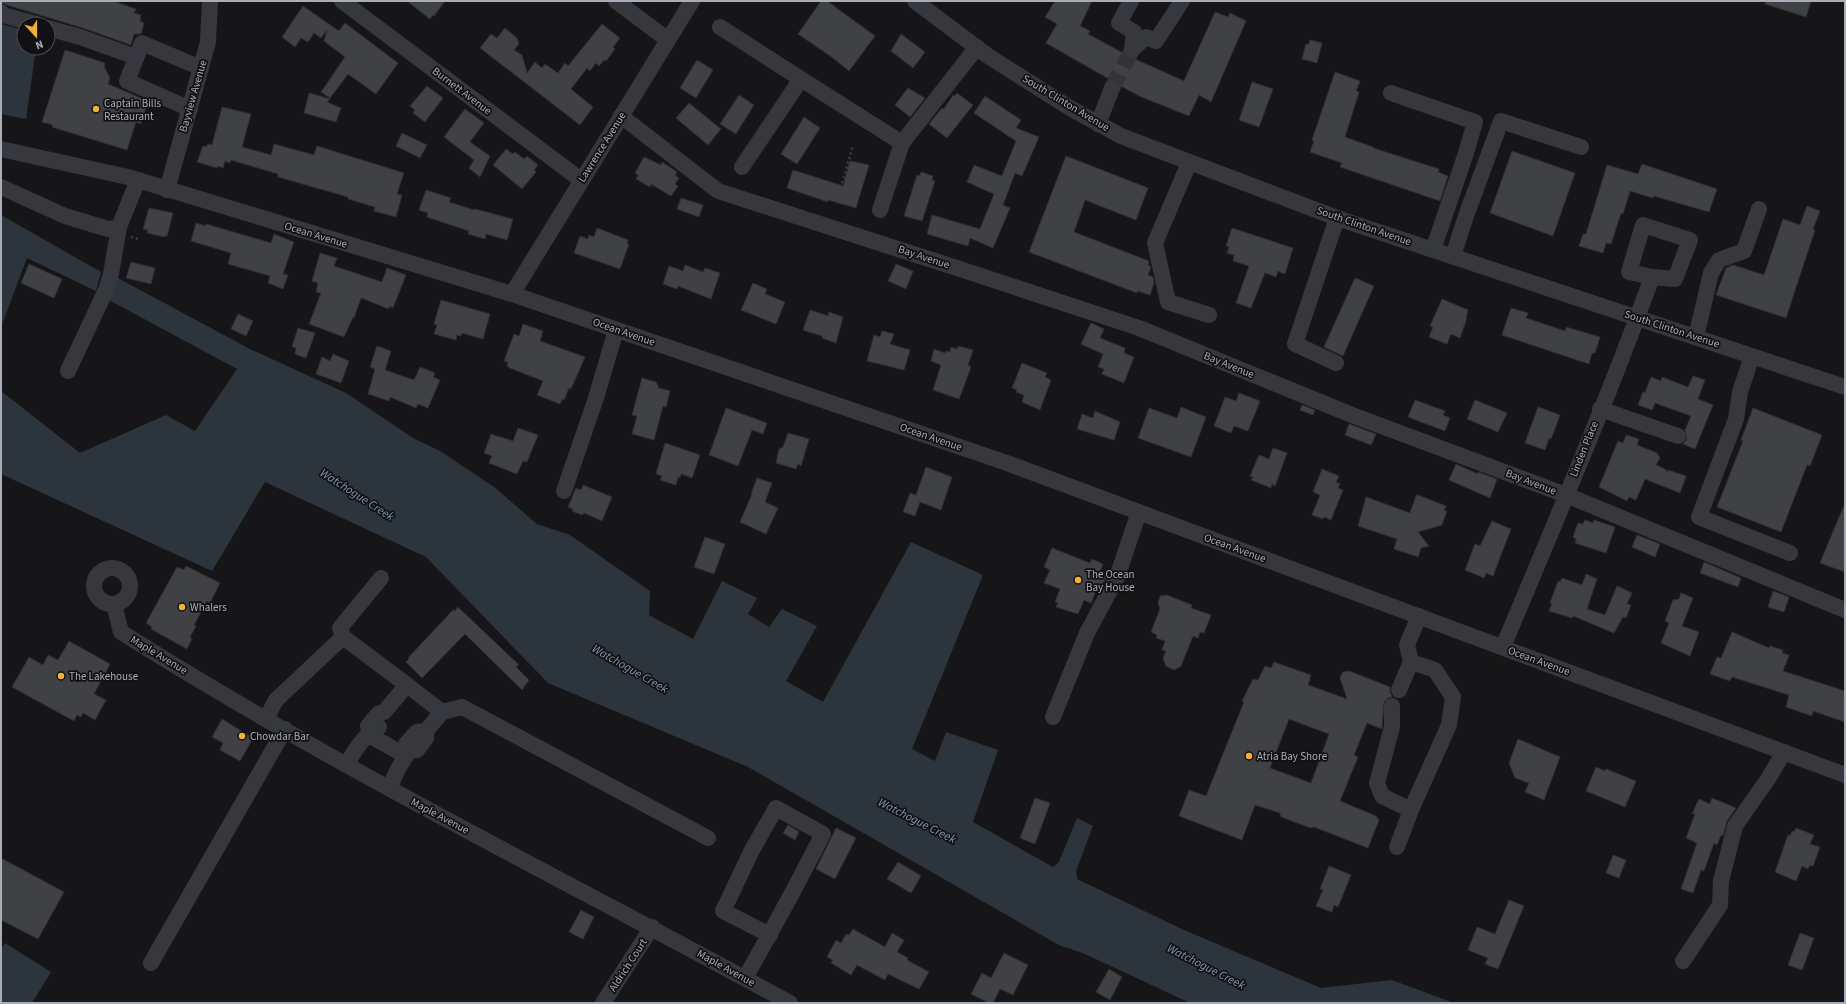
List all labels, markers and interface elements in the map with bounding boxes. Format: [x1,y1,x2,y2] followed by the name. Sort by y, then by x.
[16,16,56,56] north arrow
[33,37,46,53] text: N
[176,58,211,134] street label: Bayview Avenue
[429,64,495,119] street label: Burnett Avenue
[1020,71,1113,135] street label: South Clinton Avenue
[104,96,161,124] place label: Captain Bills Restaurant
[91,104,101,114] marker: Captain Bills Restaurant
[574,109,630,185] street label: Lawrence Avenue
[1315,203,1414,249] street label: South Clinton Avenue
[283,218,350,252] street label: Ocean Avenue
[896,242,952,273] street label: Bay Avenue
[1623,307,1722,352] street label: South Clinton Avenue
[591,314,658,350] street label: Ocean Avenue
[1201,348,1257,382] street label: Bay Avenue
[1566,418,1602,479] street label: Linden Place
[898,419,965,455] street label: Ocean Avenue
[317,465,398,526] water label: Watchogue Creek
[1503,465,1559,499] street label: Bay Avenue
[1202,530,1269,566] street label: Ocean Avenue
[1086,567,1135,595] place label: The Ocean Bay House
[1073,575,1083,585] marker: The Ocean Bay House
[190,600,227,615] place label: Whalers
[177,602,187,612] marker: Whalers
[128,632,191,678] street label: Maple Avenue
[589,640,671,698] water label: Watchogue Creek
[1506,643,1573,679] street label: Ocean Avenue
[69,669,139,684] place label: The Lakehouse
[56,671,66,681] marker: The Lakehouse
[250,729,310,744] place label: Chowdar Bar
[237,731,247,741] marker: Chowdar Bar
[1257,749,1328,764] place label: Atria Bay Shore
[1244,751,1254,761] marker: Atria Bay Shore
[408,794,472,838] street label: Maple Avenue
[875,794,959,848] water label: Watchogue Creek
[605,935,651,994] street label: Aldrich Court
[1164,940,1248,994] water label: Watchogue Creek
[694,946,758,990] street label: Maple Avenue

